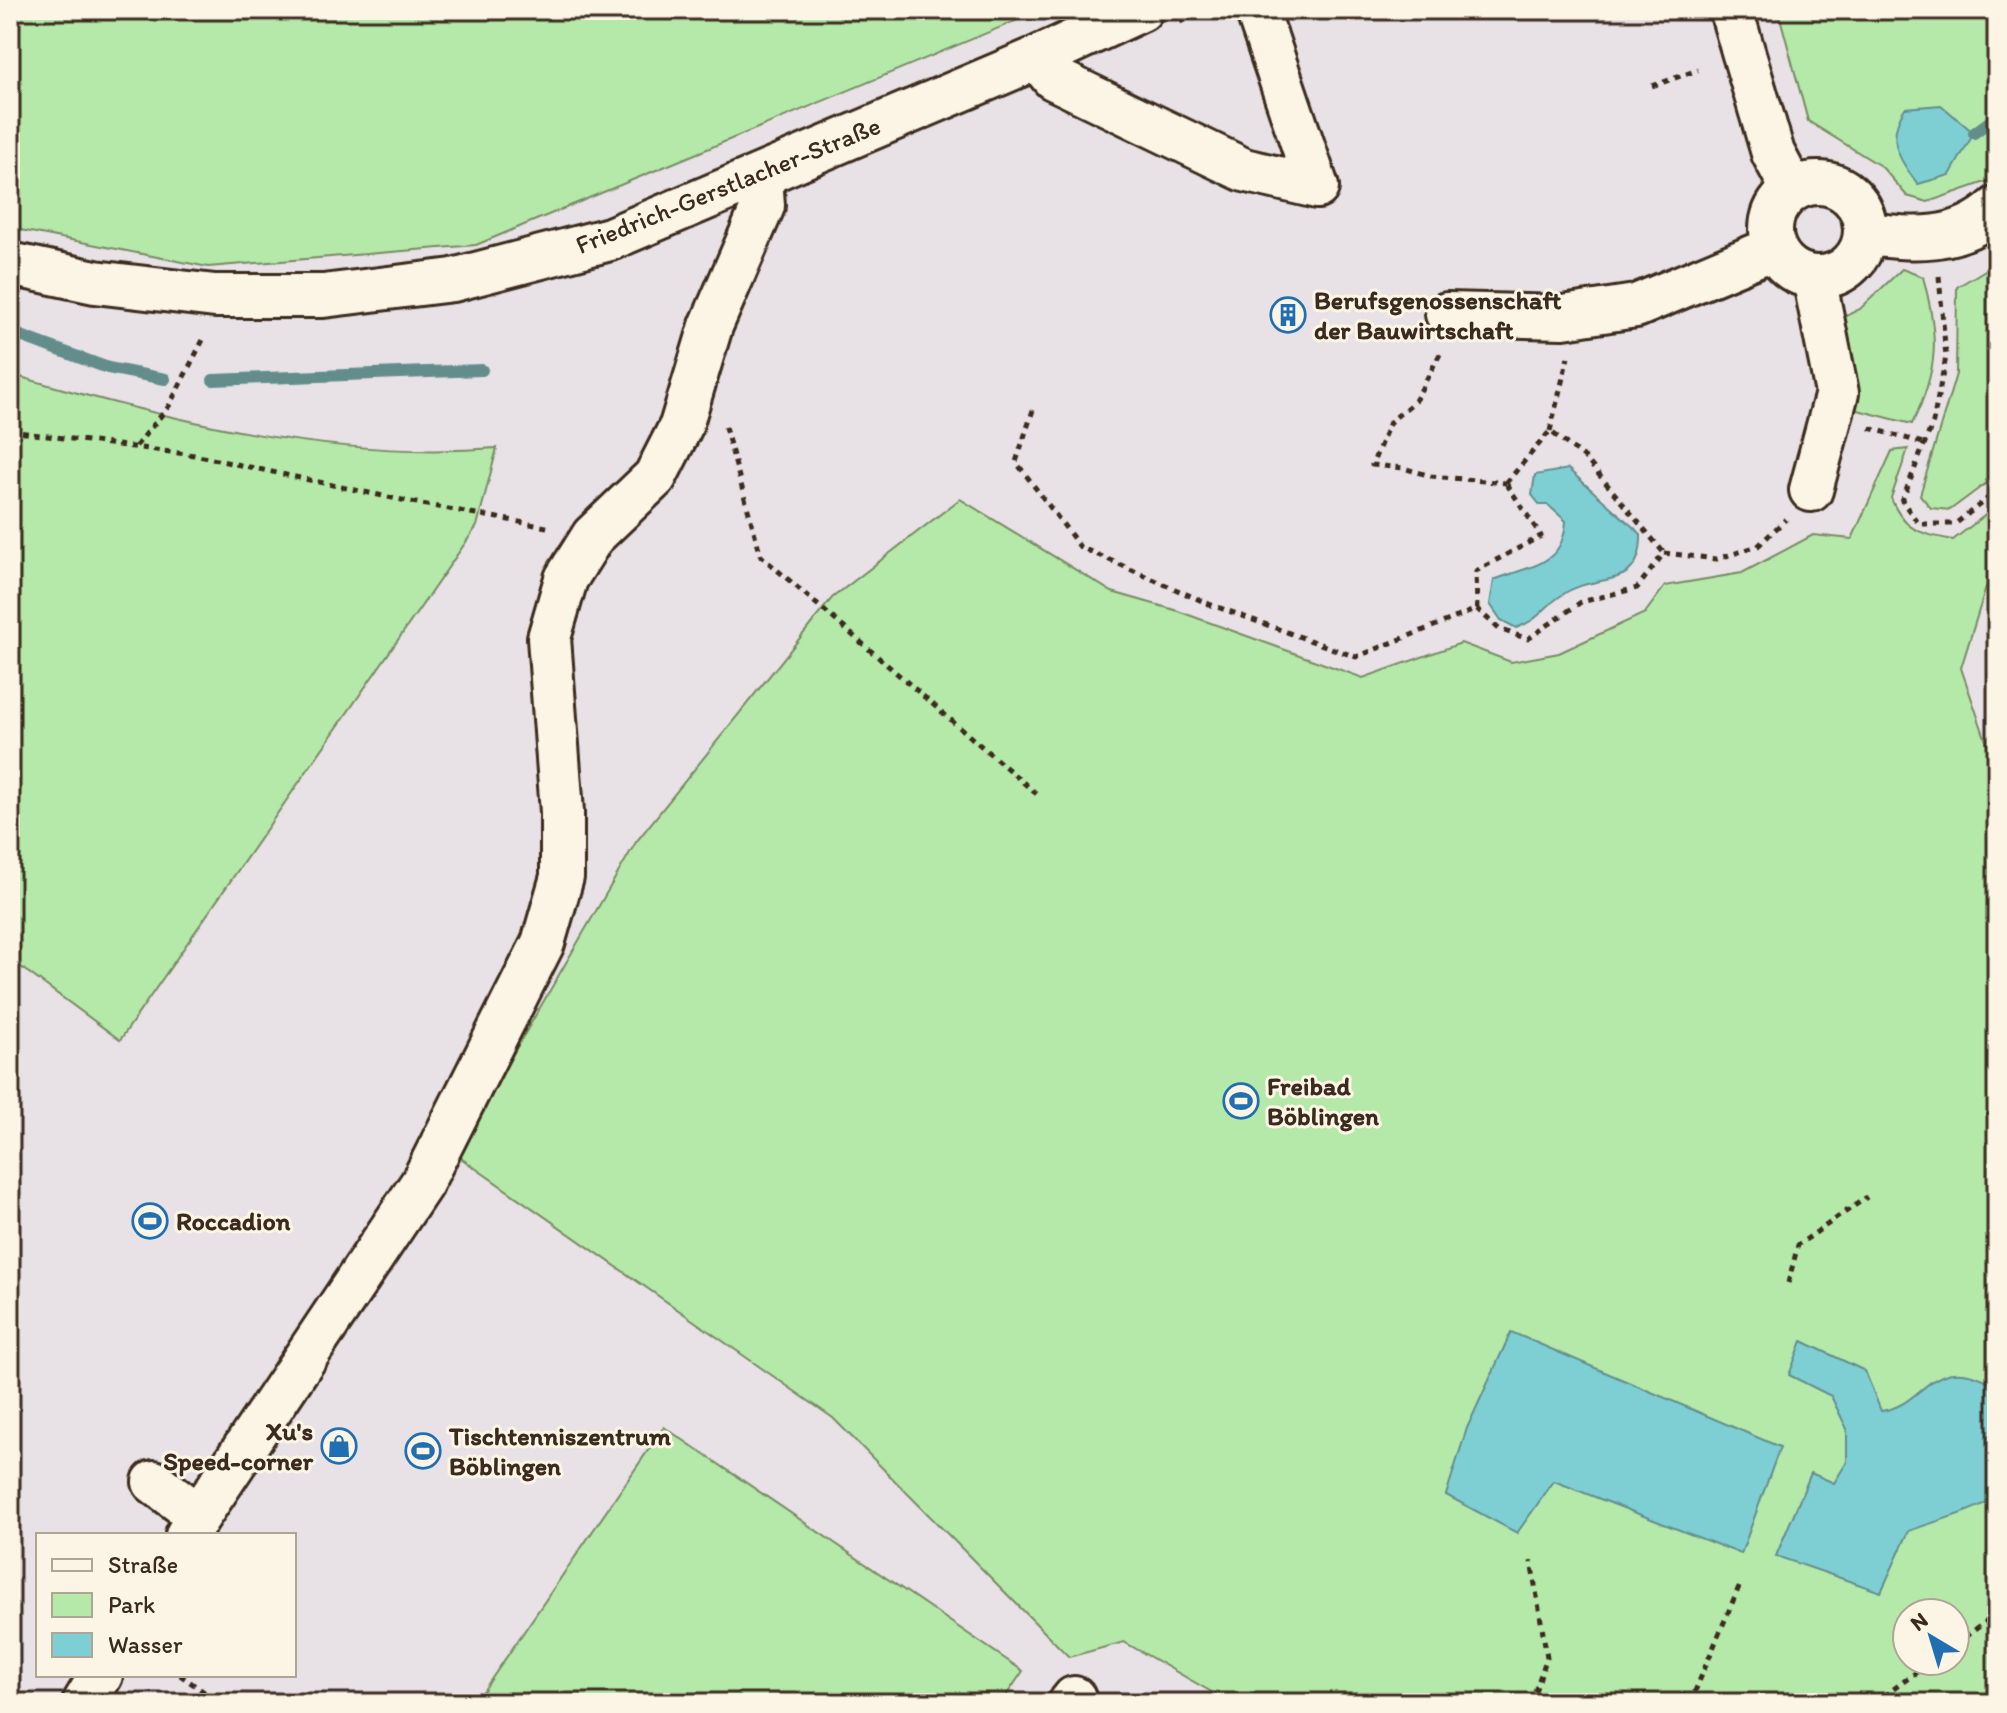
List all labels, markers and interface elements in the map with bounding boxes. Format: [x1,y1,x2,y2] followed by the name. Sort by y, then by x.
[571,109,885,261] street label: Friedrich-Gerstlacher-Straße
[1314,284,1562,346] place label: Berufsgenossenschaft der Bauwirtschaft
[1269,296,1307,334] building icon: Berufsgenossenschaft der Bauwirtschaft
[1267,1070,1379,1132] place label: Freibad Böblingen
[1222,1082,1260,1120] sports icon: Freibad Böblingen
[131,1202,169,1240] sports icon: Roccadion
[176,1205,291,1237] place label: Roccadion
[163,1415,314,1477] place label: Xu's Speed-corner
[448,1420,671,1482] place label: Tischtenniszentrum Böblingen
[320,1427,358,1465] shop icon: Xu's Speed-corner
[404,1432,442,1470] sports icon: Tischtenniszentrum Böblingen
[36,1533,296,1677] legend
[108,1550,178,1579] text: Straße
[108,1590,155,1619] text: Park
[1891,1597,1971,1677] north arrow
[1905,1606,1933,1637] text: N
[108,1630,183,1659] text: Wasser

